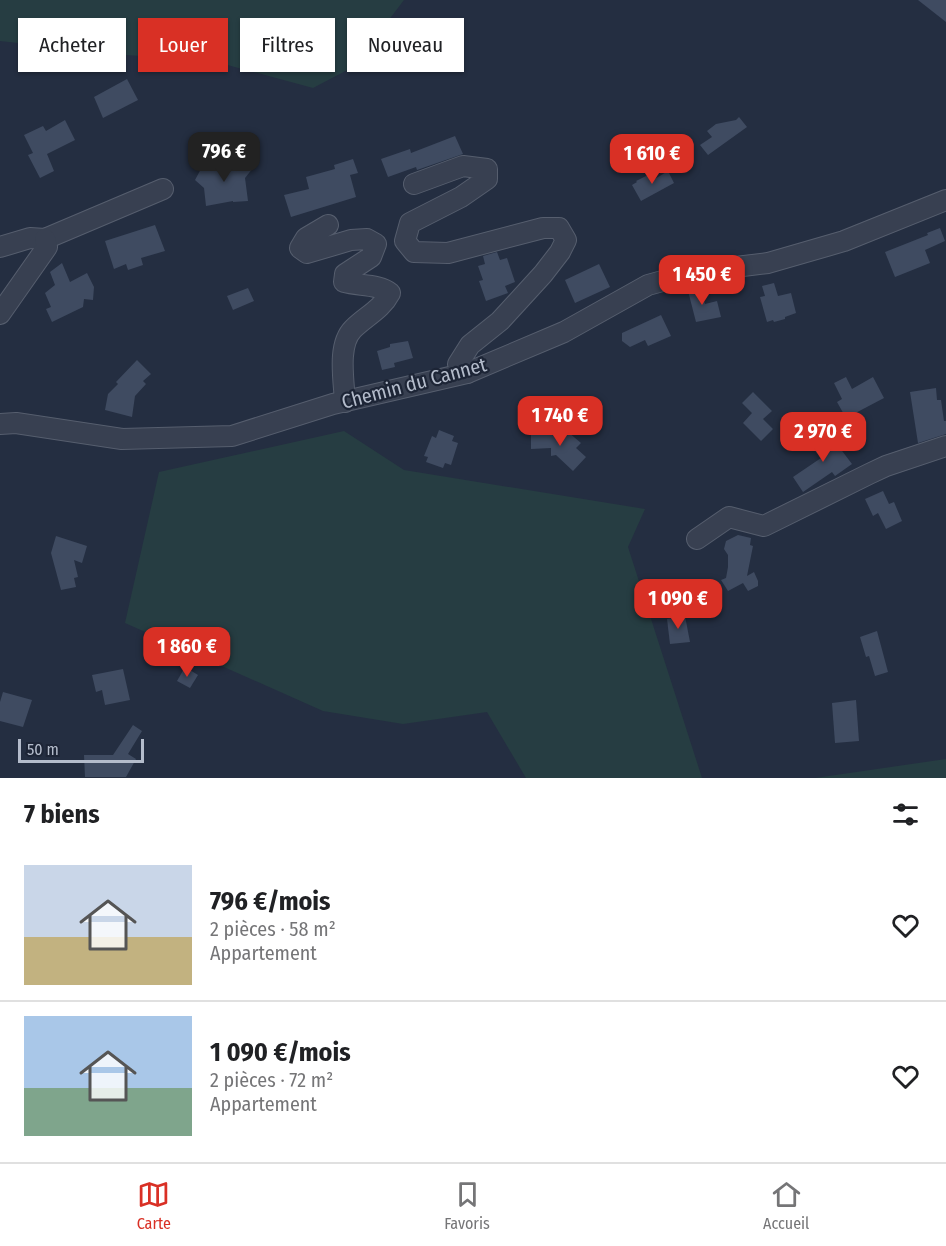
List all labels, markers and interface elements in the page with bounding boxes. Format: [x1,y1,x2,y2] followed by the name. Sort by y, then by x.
[18,18,126,72] chip: Acheter
[138,18,228,72] chip: Louer
[240,18,335,72] chip: Filtres
[347,18,464,72] chip: Nouveau
[182,132,266,183] pin: 796 €
[597,134,707,185] pin: 1 610 €
[202,139,246,163] text: 796 €
[624,141,680,165] text: 1 610 €
[647,255,757,306] pin: 1 450 €
[673,262,731,286] text: 1 450 €
[339,352,490,414] street label: Chemin du Cannet
[505,396,615,447] pin: 1 740 €
[532,403,588,427] text: 1 740 €
[768,412,878,463] pin: 2 970 €
[794,419,852,443] text: 2 970 €
[623,579,733,630] pin: 1 090 €
[648,586,708,610] text: 1 090 €
[132,627,242,678] pin: 1 860 €
[157,634,217,658] text: 1 860 €
[18,736,144,764] scale bar
[27,740,59,759] text: 50 m
[889,798,922,831] icon: filters
[24,799,100,830] text: 7 biens
[210,886,330,917] text: 796 €/mois
[72,889,144,961] icon: home
[889,909,922,942] icon: heart
[210,917,336,941] text: 2 pièces · 58 m²
[210,941,317,965] text: Appartement
[210,1037,351,1068] text: 1 090 €/mois
[72,1040,144,1112] icon: home
[889,1060,922,1093] icon: heart
[210,1068,333,1092] text: 2 pièces · 72 m²
[210,1092,317,1116] text: Appartement
[137,1178,171,1233] tab: Carte
[444,1178,490,1233] tab: Favoris
[763,1178,809,1233] tab: Accueil

